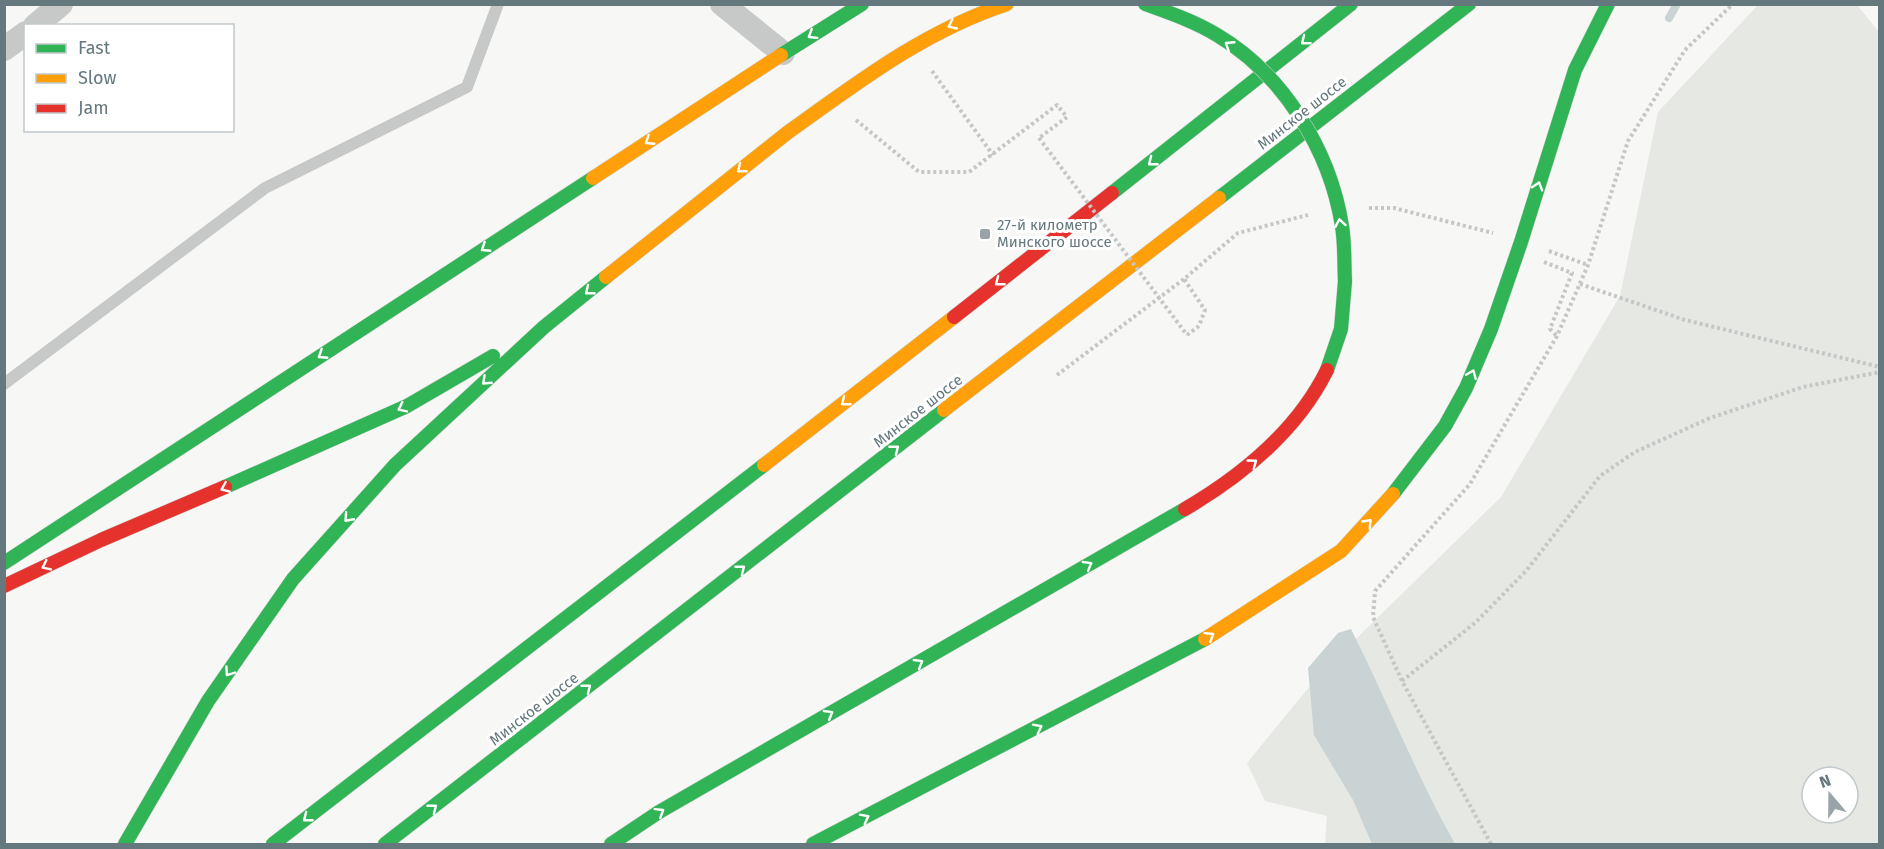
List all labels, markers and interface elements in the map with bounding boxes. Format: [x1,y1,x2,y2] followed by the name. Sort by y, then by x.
[948,17,959,29] one-way arrow
[24,24,234,132] legend
[808,28,818,40] one-way arrow
[1301,33,1312,44] one-way arrow
[78,37,111,59] text: Fast
[1225,41,1236,52] one-way arrow
[78,67,117,89] text: Slow
[1254,73,1350,153] street label: Минское шоссе
[78,97,109,119] text: Jam
[644,134,655,145] one-way arrow
[1148,154,1159,165] one-way arrow
[737,162,748,173] one-way arrow
[1531,181,1543,192] one-way arrow
[997,216,1112,251] place label: 27-й километр Минского шоссе
[1335,218,1347,227] one-way arrow
[978,227,992,241] marker: 27-й километр Минского шоссе
[481,241,492,252] one-way arrow
[995,275,1006,286] one-way arrow
[585,284,596,295] one-way arrow
[318,347,329,358] one-way arrow
[1465,369,1477,380] one-way arrow
[870,371,966,451] street label: Минское шоссе
[482,373,493,384] one-way arrow
[841,394,852,405] one-way arrow
[398,400,409,412] one-way arrow
[889,446,900,457] one-way arrow
[1247,459,1258,470] one-way arrow
[220,481,231,493] one-way arrow
[344,511,355,522] one-way arrow
[1360,519,1371,530] one-way arrow
[42,559,53,570] one-way arrow
[1082,561,1092,573] one-way arrow
[735,565,746,576] one-way arrow
[1204,632,1214,644] one-way arrow
[913,658,923,670] one-way arrow
[225,665,236,676] one-way arrow
[486,669,582,749] street label: Минское шоссе
[580,685,591,696] one-way arrow
[823,710,833,721] one-way arrow
[1032,723,1043,735] one-way arrow
[1800,765,1860,825] north arrow
[1817,771,1833,792] text: N
[426,804,437,815] one-way arrow
[654,807,664,819] one-way arrow
[302,811,313,822] one-way arrow
[859,813,870,825] one-way arrow

